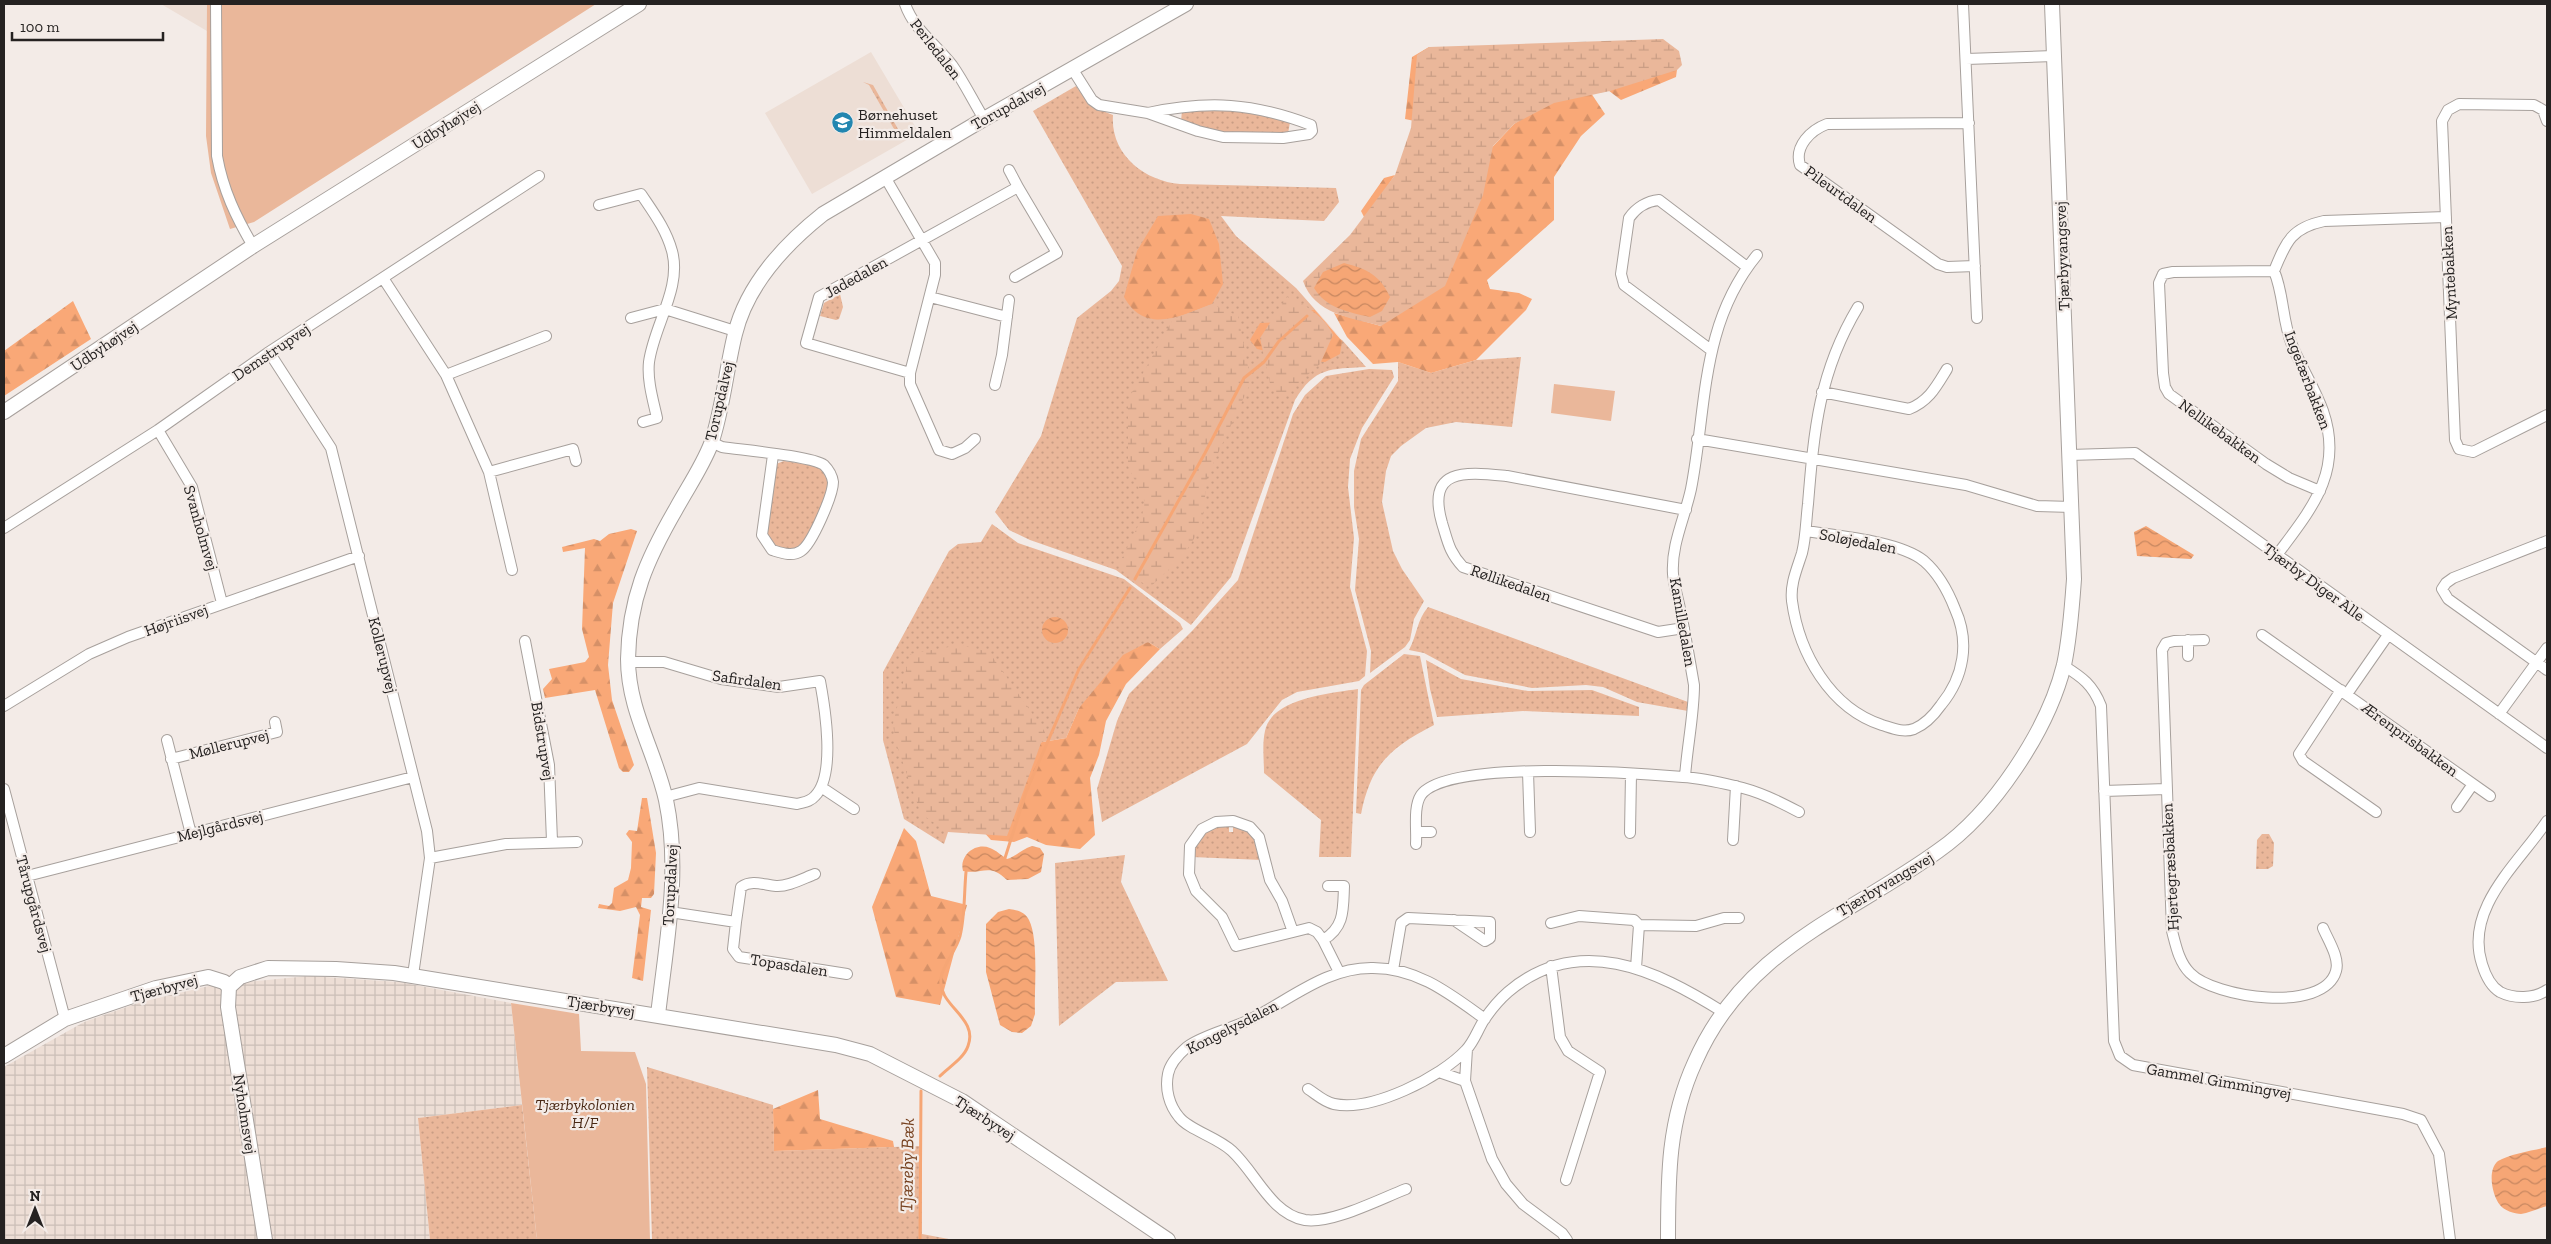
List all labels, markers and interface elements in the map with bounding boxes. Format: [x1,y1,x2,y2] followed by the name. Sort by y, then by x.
[12,10,164,42] scale bar
[906,15,966,84] street label: Perledalen
[20,18,59,36] text: 100 m
[968,78,1048,134] street label: Torupdalvej
[408,97,484,153] street label: Udbyhøjvej
[858,105,952,142] place label: Børnehuset Himmeldalen
[830,111,854,135] school or university icon: Børnehuset Himmeldalen
[1801,161,1881,227] street label: Pileurtdalen
[2051,201,2073,311] street label: Tjærbyvangsvej
[2437,225,2461,320] street label: Myntebakken
[822,252,891,302] street label: Jadedalen
[67,317,141,375] street label: Udbyhøjvej
[229,319,313,385] street label: Demstrupvej
[2281,328,2336,433] street label: Ingefærbakken
[701,359,737,443] street label: Torupdalvej
[2175,395,2265,468] street label: Nellikebakken
[180,483,222,573] street label: Svanholmvej
[1818,524,1899,558] street label: Soløjedalen
[2260,539,2368,625] street label: Tjærby Diger Alle
[1468,560,1555,606] street label: Røllikedalen
[1666,576,1700,669] street label: Kamilledalen
[142,600,210,640] street label: Højriisvej
[364,615,402,695] street label: Kollerupvej
[711,666,784,694] street label: Safirdalen
[2357,697,2463,781] street label: Ærenprisbakken
[527,700,559,782] street label: Bidstrupvej
[187,725,271,763] street label: Møllerupvej
[2157,802,2183,931] street label: Hjertegræsbakken
[175,806,265,846] street label: Mejlgårdsvej
[658,844,682,926] street label: Torupdalvej
[1833,848,1937,920] street label: Tjærbyvangsvej
[12,853,56,955] street label: Tårupgårdsvej
[749,950,830,981] street label: Topasdalen
[128,970,200,1006] street label: Tjærbyvej
[566,991,636,1021] street label: Tjærbyvej
[1183,995,1282,1058] street label: Kongelysdalen
[2145,1059,2293,1103] street label: Gammel Gimmingvej
[229,1073,261,1155] street label: Nyholmsvej
[951,1091,1019,1145] street label: Tjærbyvej
[535,1095,635,1132] park label: Tjærbykolonien H/F
[895,1118,919,1212] water label: Tjæreby Bæk
[10,1184,60,1234] north arrow
[30,1188,41,1205] text: N

